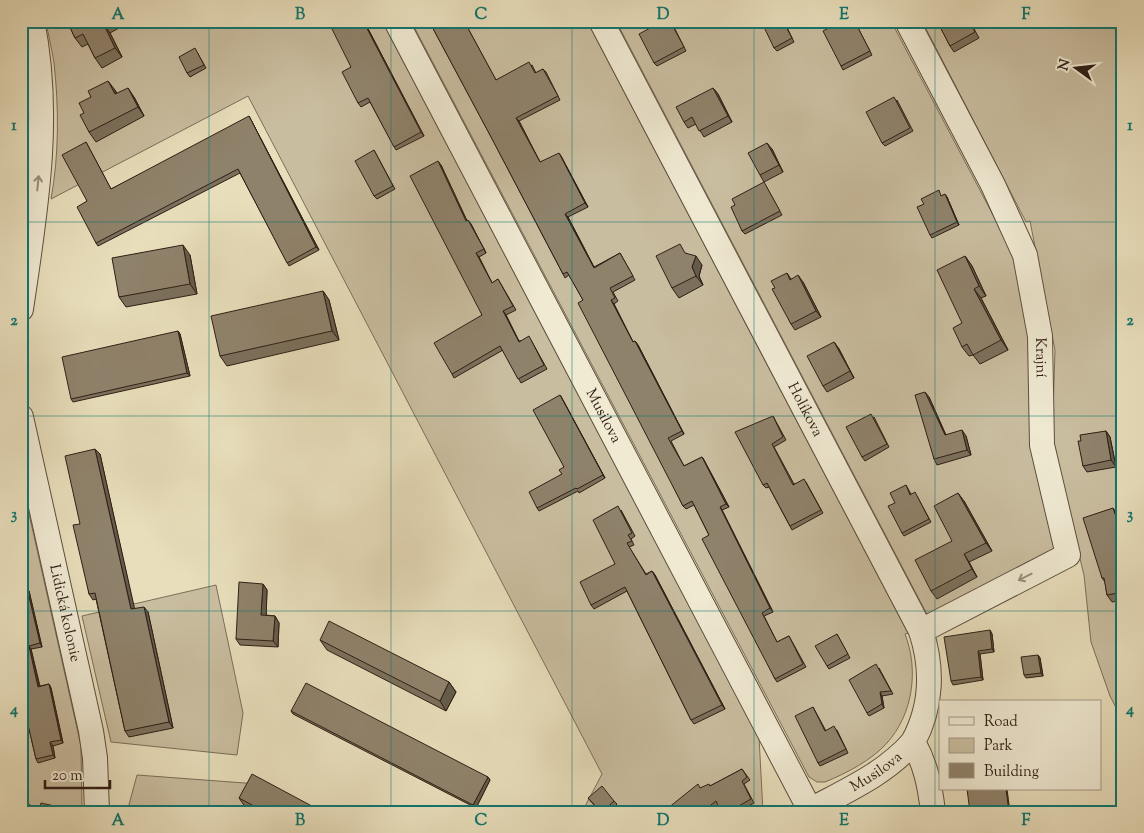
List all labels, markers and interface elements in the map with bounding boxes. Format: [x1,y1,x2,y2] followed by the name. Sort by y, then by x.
[112,4,125,27] text: A
[295,4,305,27] text: B
[475,4,488,27] text: C
[657,4,670,27] text: D
[839,4,849,27] text: E
[1022,4,1031,27] text: F
[1052,42,1102,92] north arrow
[1054,57,1076,73] text: N
[11,115,17,138] text: 1
[1127,115,1133,138] text: 1
[33,175,43,191] one-way arrow
[10,310,18,333] text: 2
[1126,310,1134,333] text: 2
[1030,337,1051,378] street label: Krajní
[782,379,828,441] street label: Holíkova
[580,385,626,447] street label: Musilova
[11,504,18,527] text: 3
[1127,504,1134,527] text: 3
[44,562,86,664] street label: Lidická kolonie
[1018,573,1033,582] one-way arrow
[9,699,18,722] text: 4
[1125,699,1134,722] text: 4
[939,700,1102,790] legend
[984,712,1018,733] text: Road
[984,736,1013,757] text: Park
[846,747,907,797] street label: Musilova
[45,758,110,790] scale bar
[984,762,1039,783] text: Building
[52,766,83,787] text: 20 m
[112,810,125,833] text: A
[295,810,305,833] text: B
[475,810,488,833] text: C
[657,810,670,833] text: D
[839,810,849,833] text: E
[1022,810,1031,833] text: F

